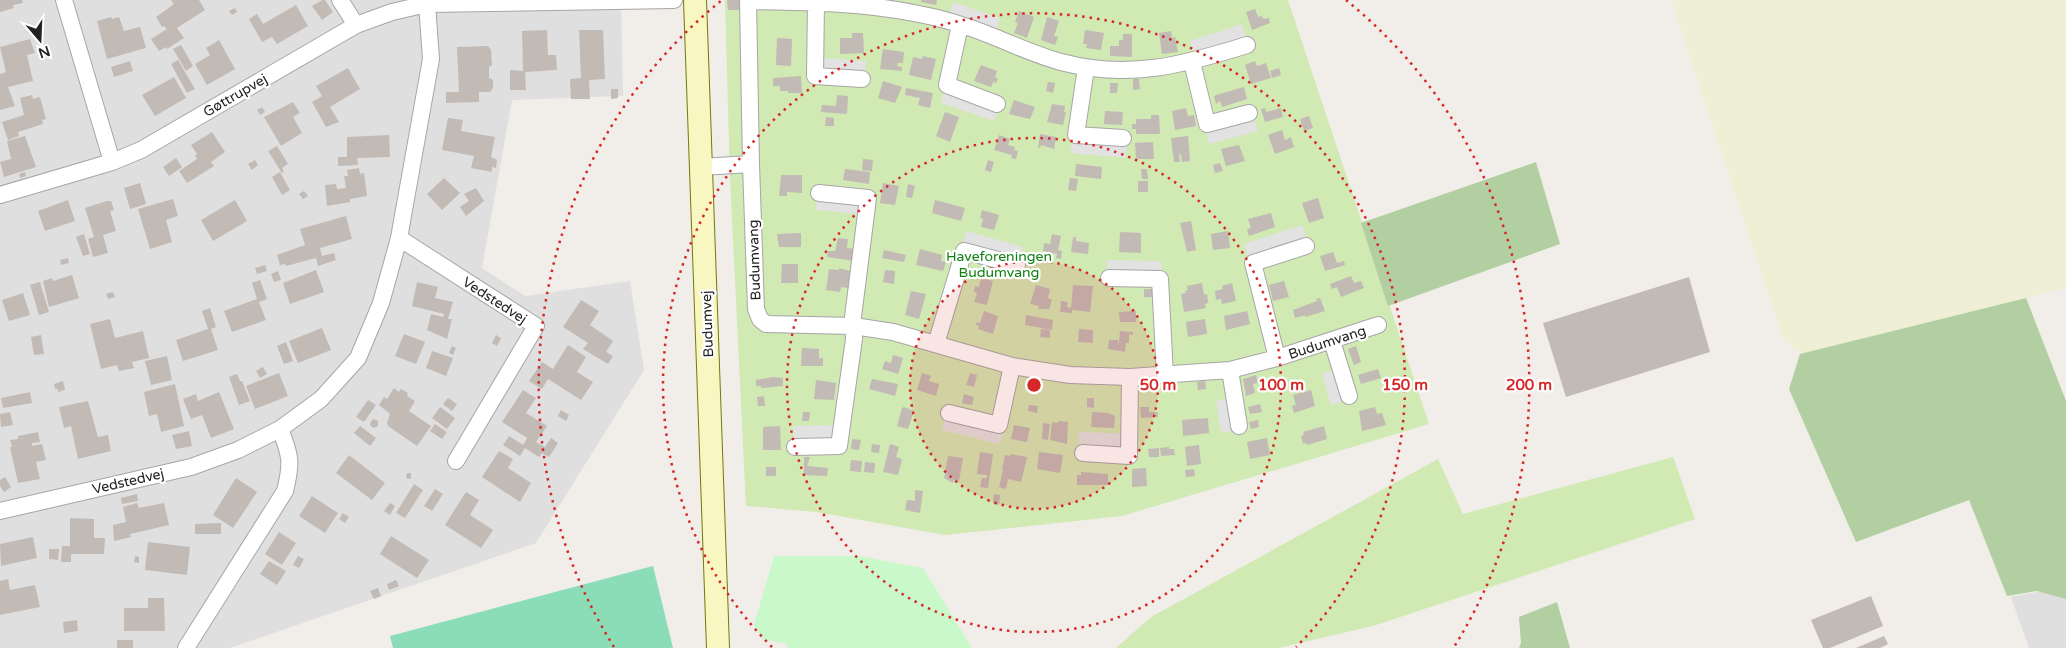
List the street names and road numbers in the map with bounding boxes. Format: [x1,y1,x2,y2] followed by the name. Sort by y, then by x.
[200,70,270,121] street label: Gøttrupvej
[745,219,764,301] street label: Budumvang
[459,273,530,327] street label: Vedstedvej
[698,290,717,358] street label: Budumvej
[1286,322,1368,363] street label: Budumvang
[91,465,166,498] street label: Vedstedvej

